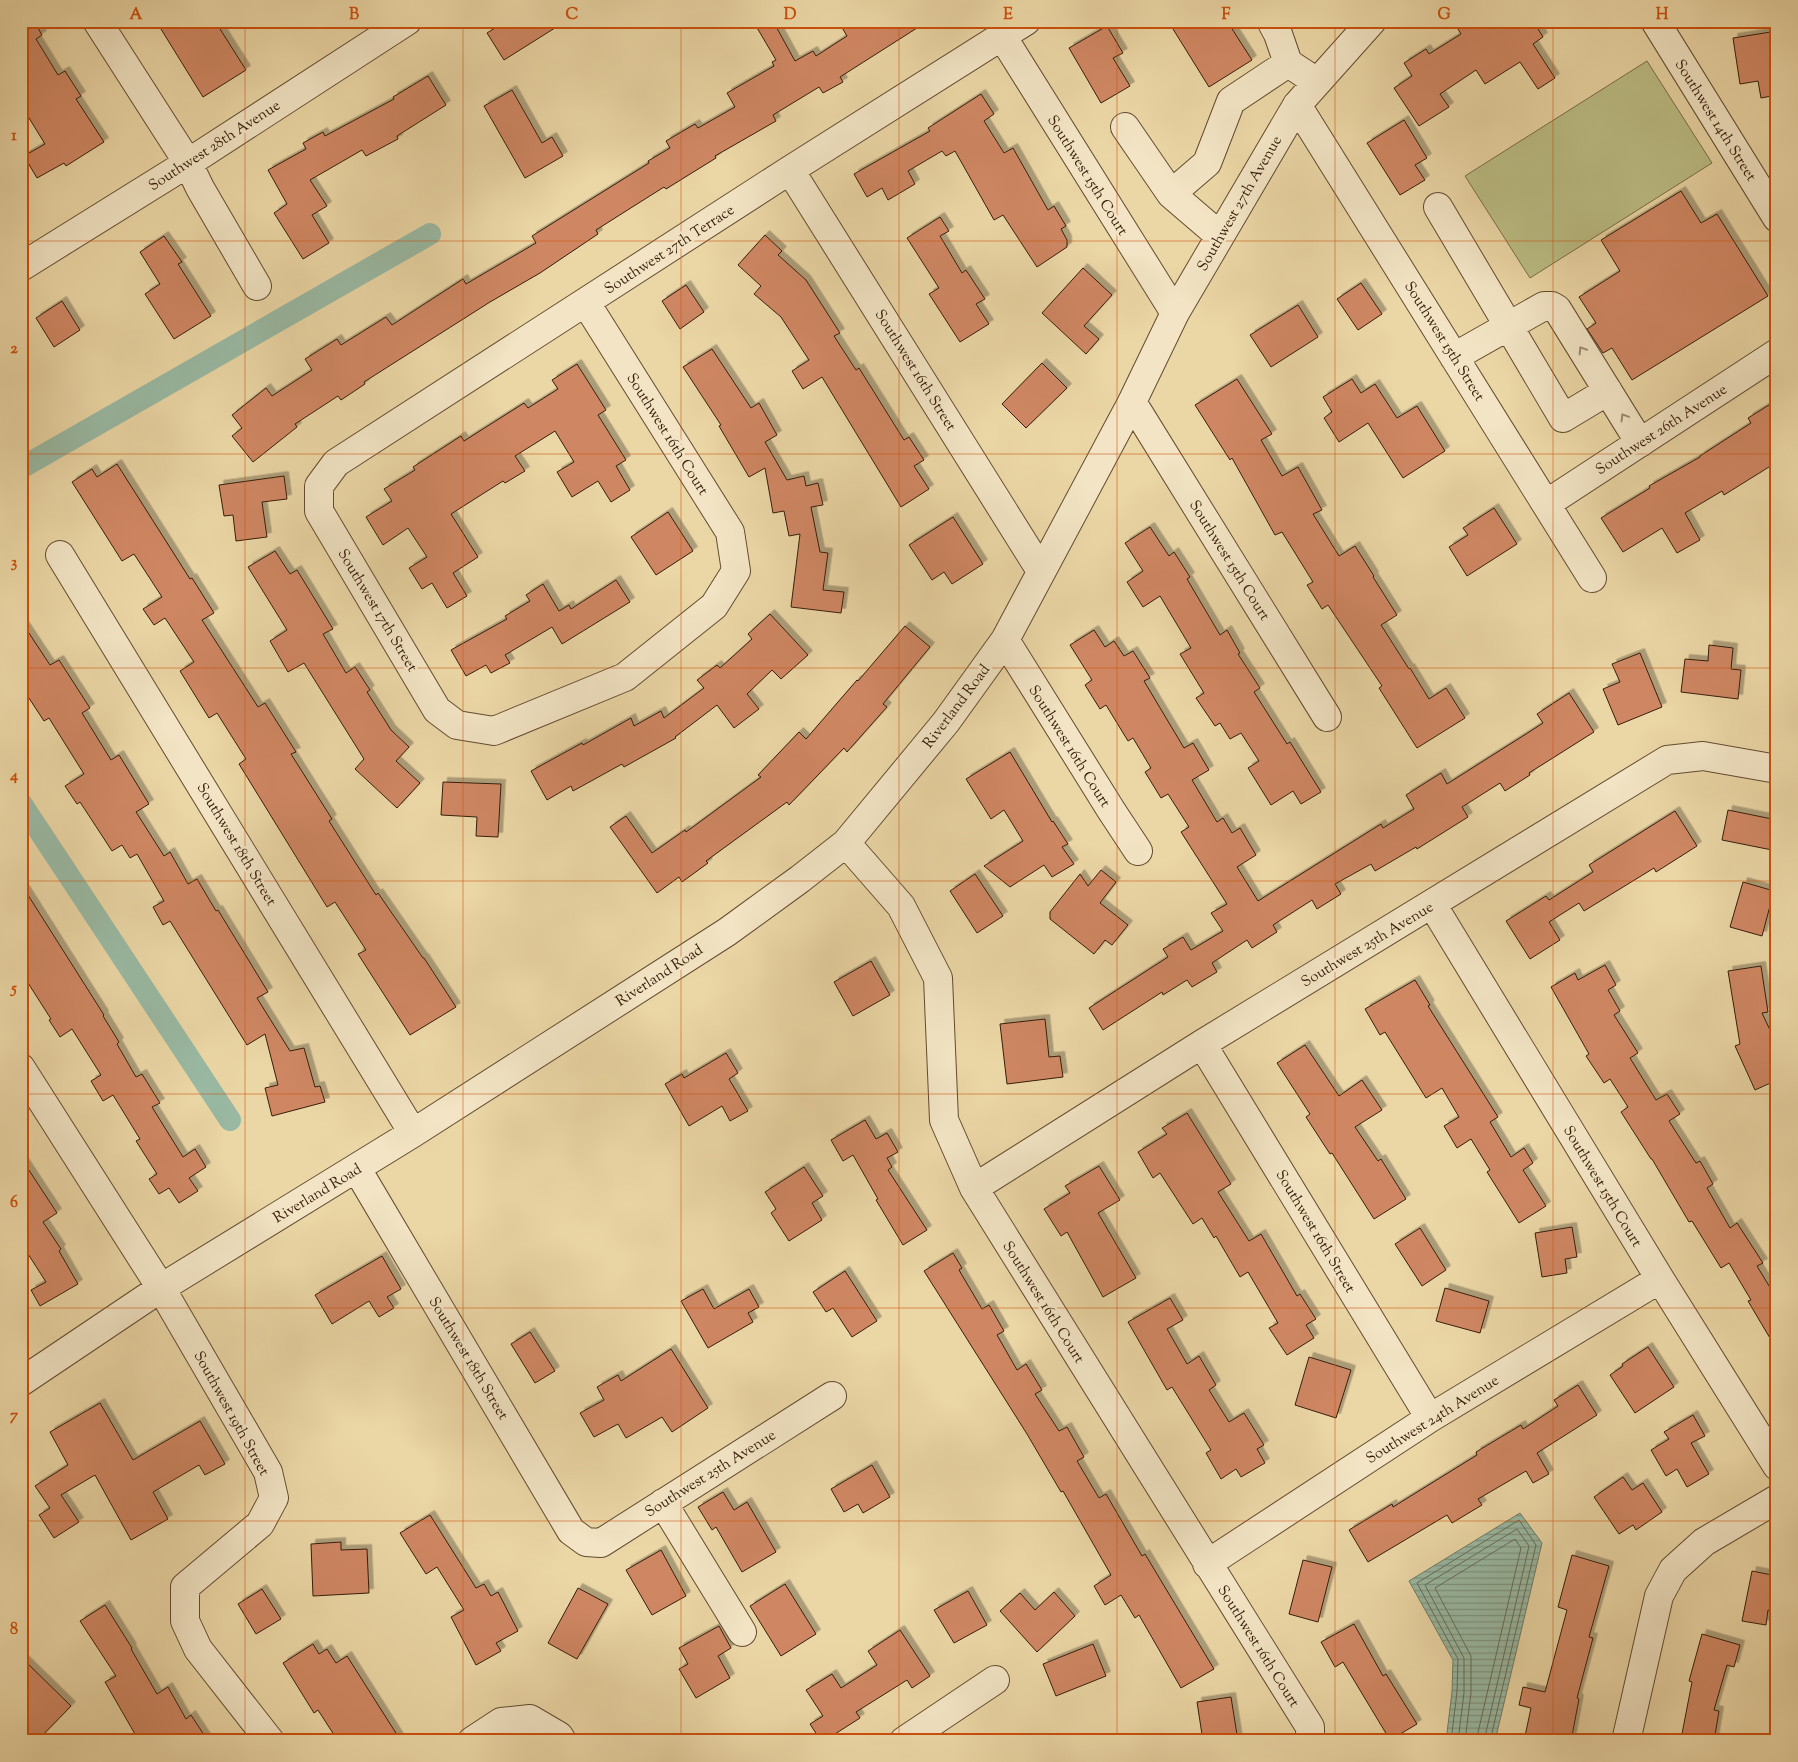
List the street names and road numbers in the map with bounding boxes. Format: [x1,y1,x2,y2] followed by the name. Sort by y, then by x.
[1669,56,1761,186] street label: Southwest 14th Street
[145,96,285,197] street label: Southwest 28th Avenue
[1041,112,1132,240] street label: Southwest 15th Court
[1193,132,1288,275] street label: Southwest 27th Avenue
[601,200,739,300] street label: Southwest 27th Terrace
[1398,278,1489,406] street label: Southwest 15th Street
[869,306,961,436] street label: Southwest 16th Street
[621,370,713,500] street label: Southwest 16th Court
[1592,380,1732,481] street label: Southwest 26th Avenue
[1183,497,1274,625] street label: Southwest 15th Court
[332,545,422,676] street label: Southwest 17th Street
[919,660,996,753] street label: Riverland Road
[1023,682,1115,812] street label: Southwest 16th Court
[191,779,281,910] street label: Southwest 18th Street
[1298,897,1438,993] street label: Southwest 25th Avenue
[612,940,708,1012] street label: Riverland Road
[1557,1122,1646,1251] street label: Southwest 15th Court
[269,1159,367,1229] street label: Riverland Road
[1270,1166,1360,1297] street label: Southwest 16th Street
[997,1238,1089,1368] street label: Southwest 16th Court
[423,1293,513,1424] street label: Southwest 18th Street
[188,1348,274,1480] street label: Southwest 19th Street
[1362,1371,1503,1470] street label: Southwest 24th Avenue
[641,1425,780,1523] street label: Southwest 25th Avenue
[1212,1582,1304,1712] street label: Southwest 16th Court

